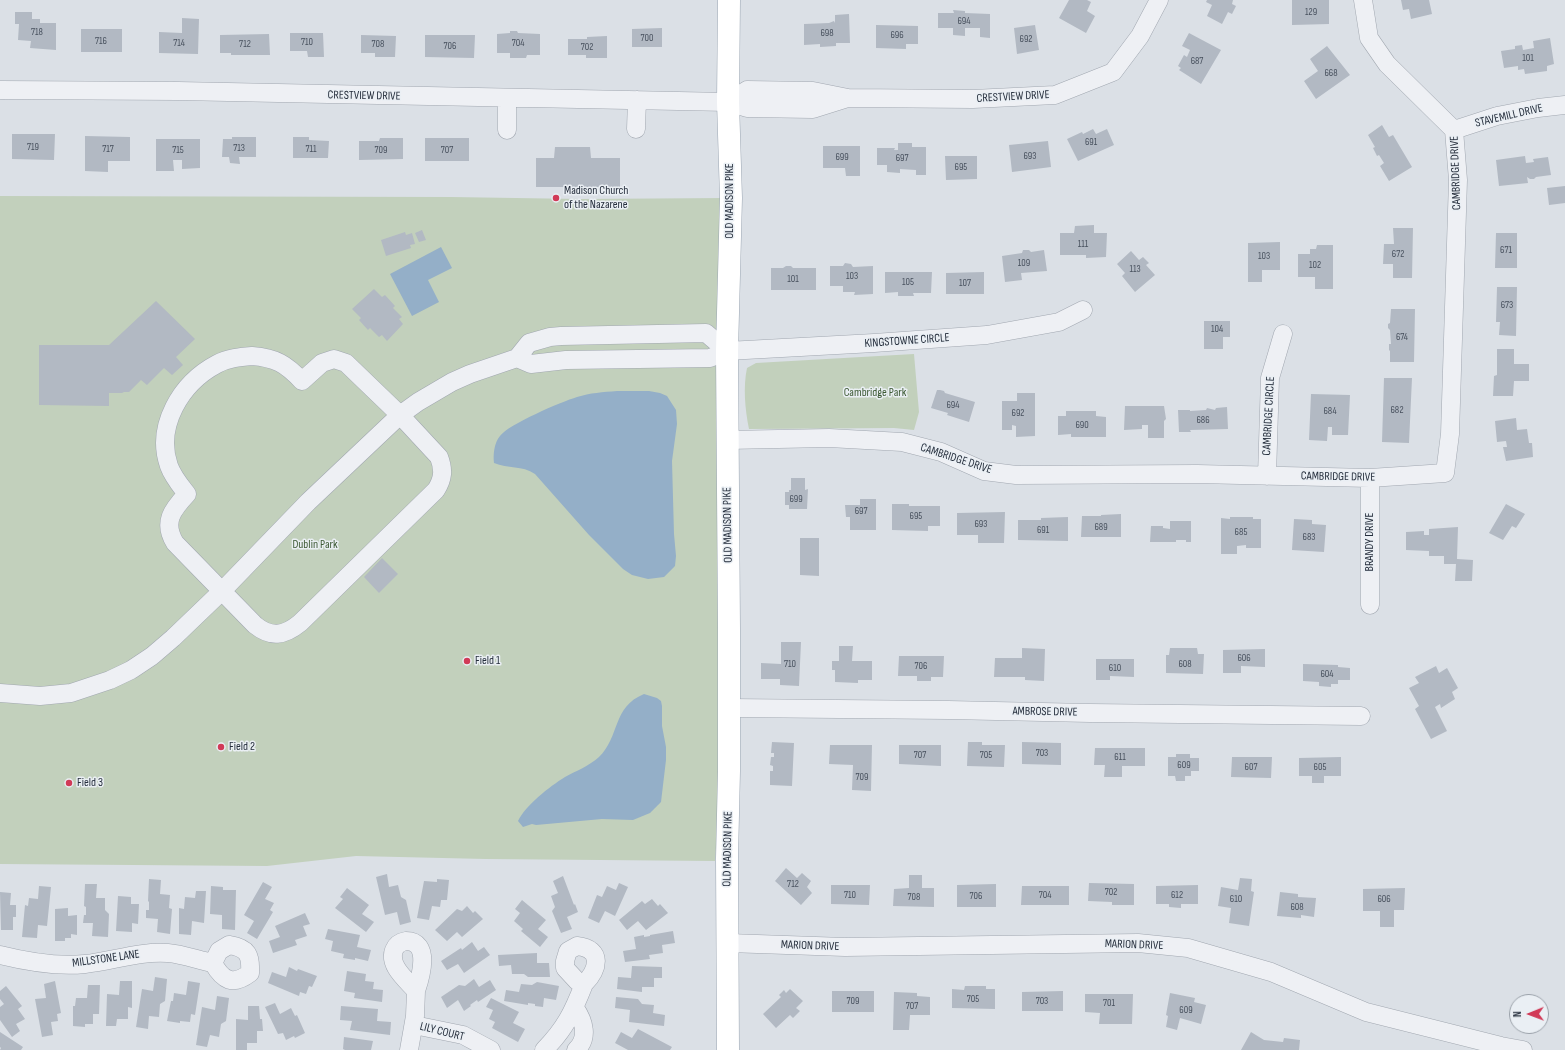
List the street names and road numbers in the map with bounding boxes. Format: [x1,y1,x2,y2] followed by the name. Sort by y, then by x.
[327,88,401,104] street label: CRESTVIEW DRIVE
[976,88,1050,106] street label: CRESTVIEW DRIVE
[1474,101,1544,131] street label: STAVEMILL DRIVE
[1448,136,1464,210] street label: CAMBRIDGE DRIVE
[723,163,737,239] street label: OLD MADISON PIKE
[864,331,950,351] street label: KINGSTOWNE CIRCLE
[1260,376,1278,456] street label: CAMBRIDGE CIRCLE
[918,441,994,477] street label: CAMBRIDGE DRIVE
[1301,469,1375,485] street label: CAMBRIDGE DRIVE
[720,487,736,563] street label: OLD MADISON PIKE
[1363,513,1377,571] street label: BRANDY DRIVE
[1012,704,1078,720] street label: AMBROSE DRIVE
[720,811,736,887] street label: OLD MADISON PIKE
[1105,937,1163,953] street label: MARION DRIVE
[781,938,839,954] street label: MARION DRIVE
[71,947,141,971] street label: MILLSTONE LANE
[418,1020,466,1044] street label: LILY COURT

